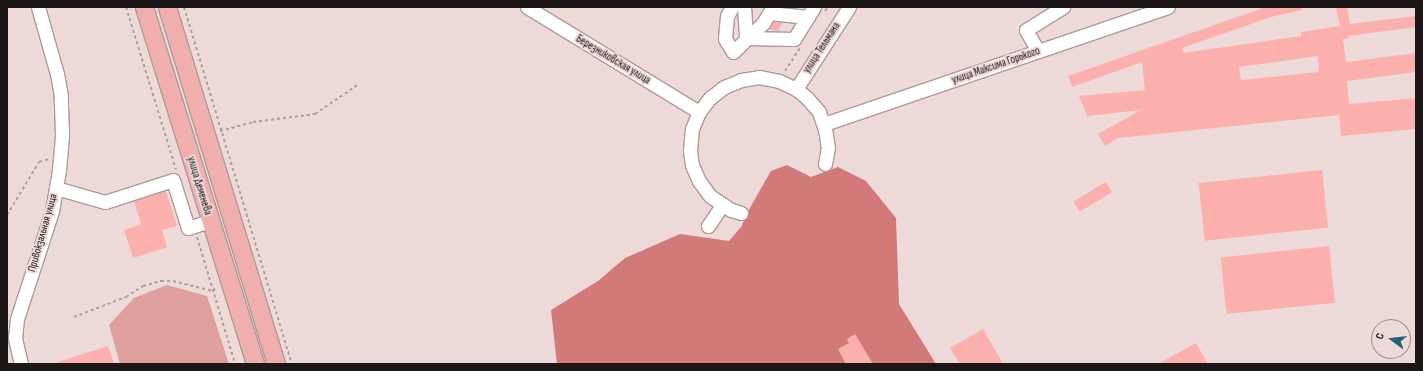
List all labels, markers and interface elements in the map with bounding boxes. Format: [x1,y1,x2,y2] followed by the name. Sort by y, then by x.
[801,20,843,76] street label: улица Тельмана
[573,32,653,88] street label: Березниковская улица
[950,45,1042,87] street label: улица Максима Горького
[184,155,214,217] street label: улица Деменева
[26,192,60,274] street label: Привокзальная улица
[1371,319,1411,359] north arrow
[1373,332,1387,340] text: С

